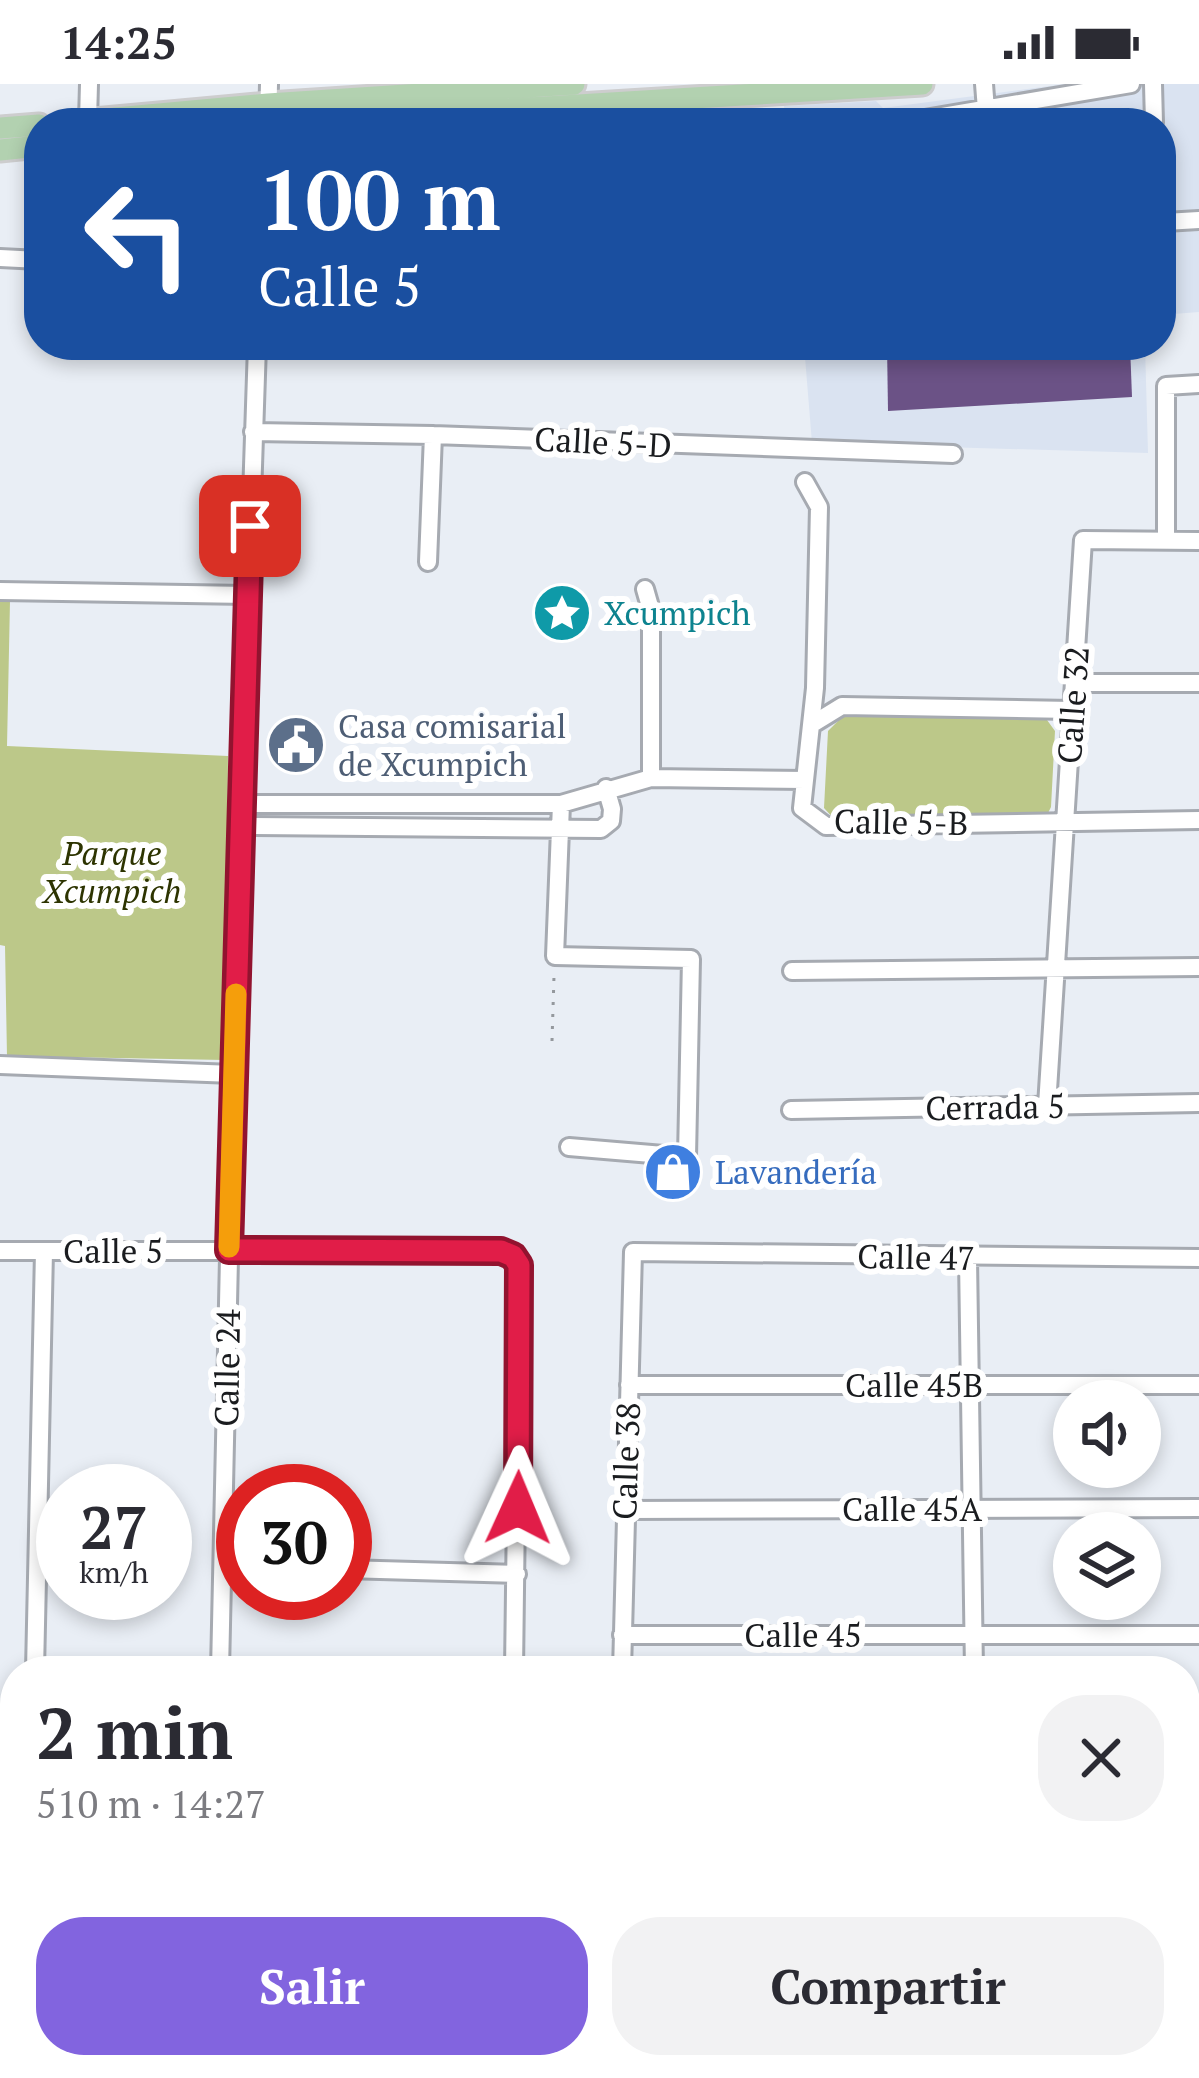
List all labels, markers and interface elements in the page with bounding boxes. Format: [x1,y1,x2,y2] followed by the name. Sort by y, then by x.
[60,12,177,72] text: 14:25
[258,143,501,254] text: 100 m
[60,156,216,312] icon: left
[258,250,422,321] text: Calle 5
[533,416,673,467] street label: Calle 5-D
[199,475,301,577] pin
[217,493,283,559] icon: arrive
[531,582,593,644] place icon: Xcumpich
[604,591,751,634] place label: Xcumpich
[1047,645,1098,765] street label: Calle 32
[338,704,567,785] place label: Casa comisarial de Xcumpich
[265,714,327,776] public building icon: Casa comisarial de Xcumpich
[833,799,969,844] street label: Calle 5-B
[41,831,181,912] park label: Parque Xcumpich
[925,1084,1065,1129] street label: Cerrada 5
[642,1141,704,1203] shop icon: Lavandería
[715,1150,877,1193] place label: Lavandería
[63,1229,163,1272] street label: Calle 5
[857,1234,975,1279] street label: Calle 47
[204,1308,249,1427] street label: Calle 24
[845,1363,983,1406] street label: Calle 45B
[1053,1380,1161,1620] map controls
[1053,1380,1161,1488] button: sound
[602,1401,649,1520] street label: Calle 38
[455,1445,581,1571] position arrow
[216,1464,372,1620] speed limit sign: 30
[80,1487,148,1566] text: 27
[842,1487,983,1530] street label: Calle 45A
[1053,1512,1161,1620] button: layers
[79,1552,149,1592] text: km/h
[744,1613,862,1656] street label: Calle 45
[36,1684,233,1780] text: 2 min
[1038,1695,1164,1821] button: close
[36,1777,266,1829] text: 510 m · 14:27
[36,1917,588,2055] button: Salir
[612,1917,1164,2055] button: Compartir

